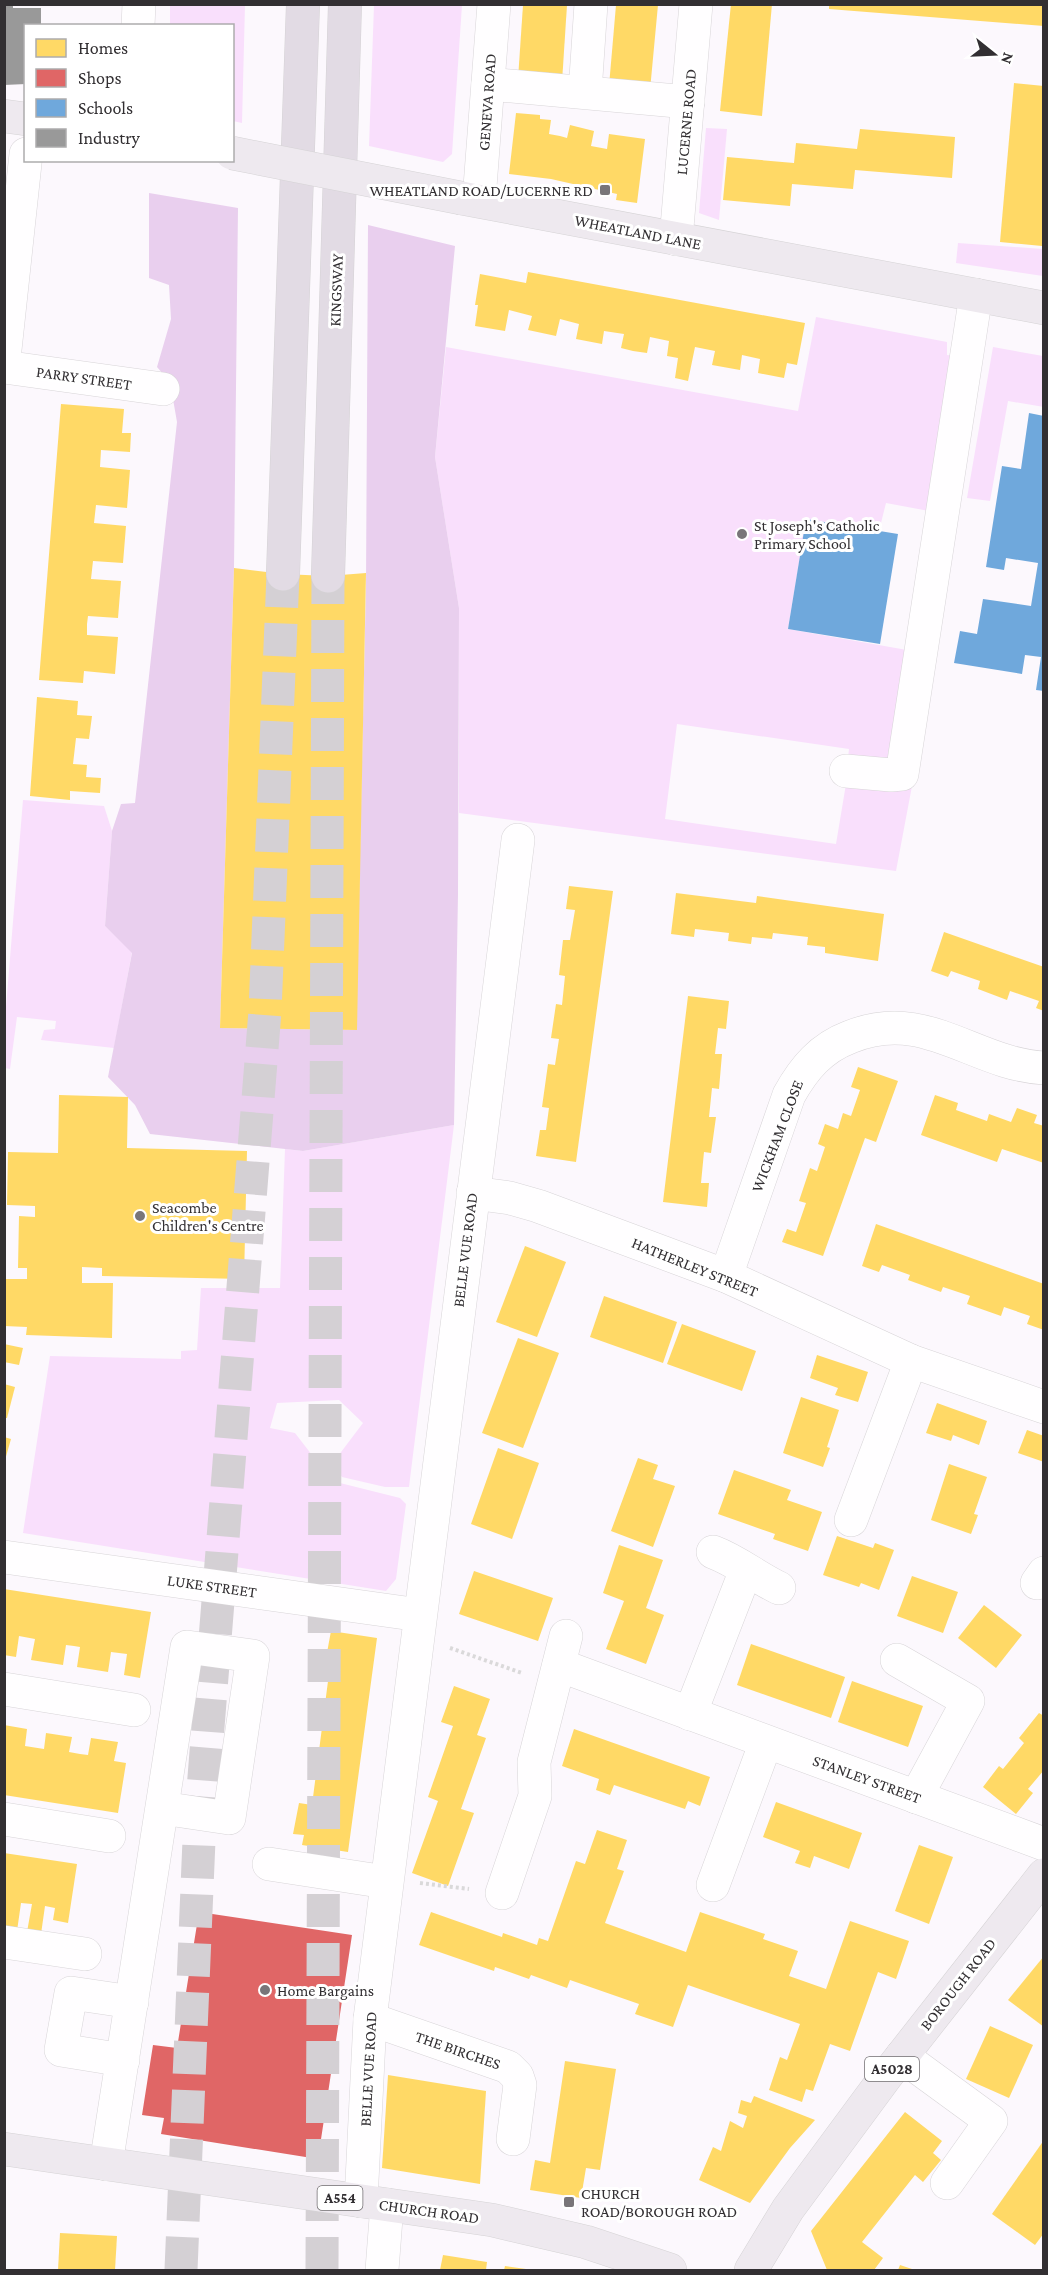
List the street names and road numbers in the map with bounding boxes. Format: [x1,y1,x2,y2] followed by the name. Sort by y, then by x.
[475,53,499,151] street label: GENEVA ROAD
[673,68,699,176] street label: LUCERNE ROAD
[573,211,703,253] street label: WHEATLAND LANE
[326,253,346,327] street label: KINGSWAY
[35,363,133,393] street label: PARRY STREET
[748,1077,806,1194] street label: WICKHAM CLOSE
[450,1192,480,1308] street label: BELLE VUE ROAD
[629,1234,761,1300] street label: HATHERLEY STREET
[166,1571,258,1601] street label: LUKE STREET
[810,1751,924,1807] street label: STANLEY STREET
[917,1935,999,2033] street label: BOROUGH ROAD
[356,2011,380,2127] street label: BELLE VUE ROAD
[413,2027,503,2073] street label: THE BIRCHES
[865,2057,919,2081] road number: A5028
[318,2186,362,2210] road number: A554
[378,2196,480,2226] street label: CHURCH ROAD

